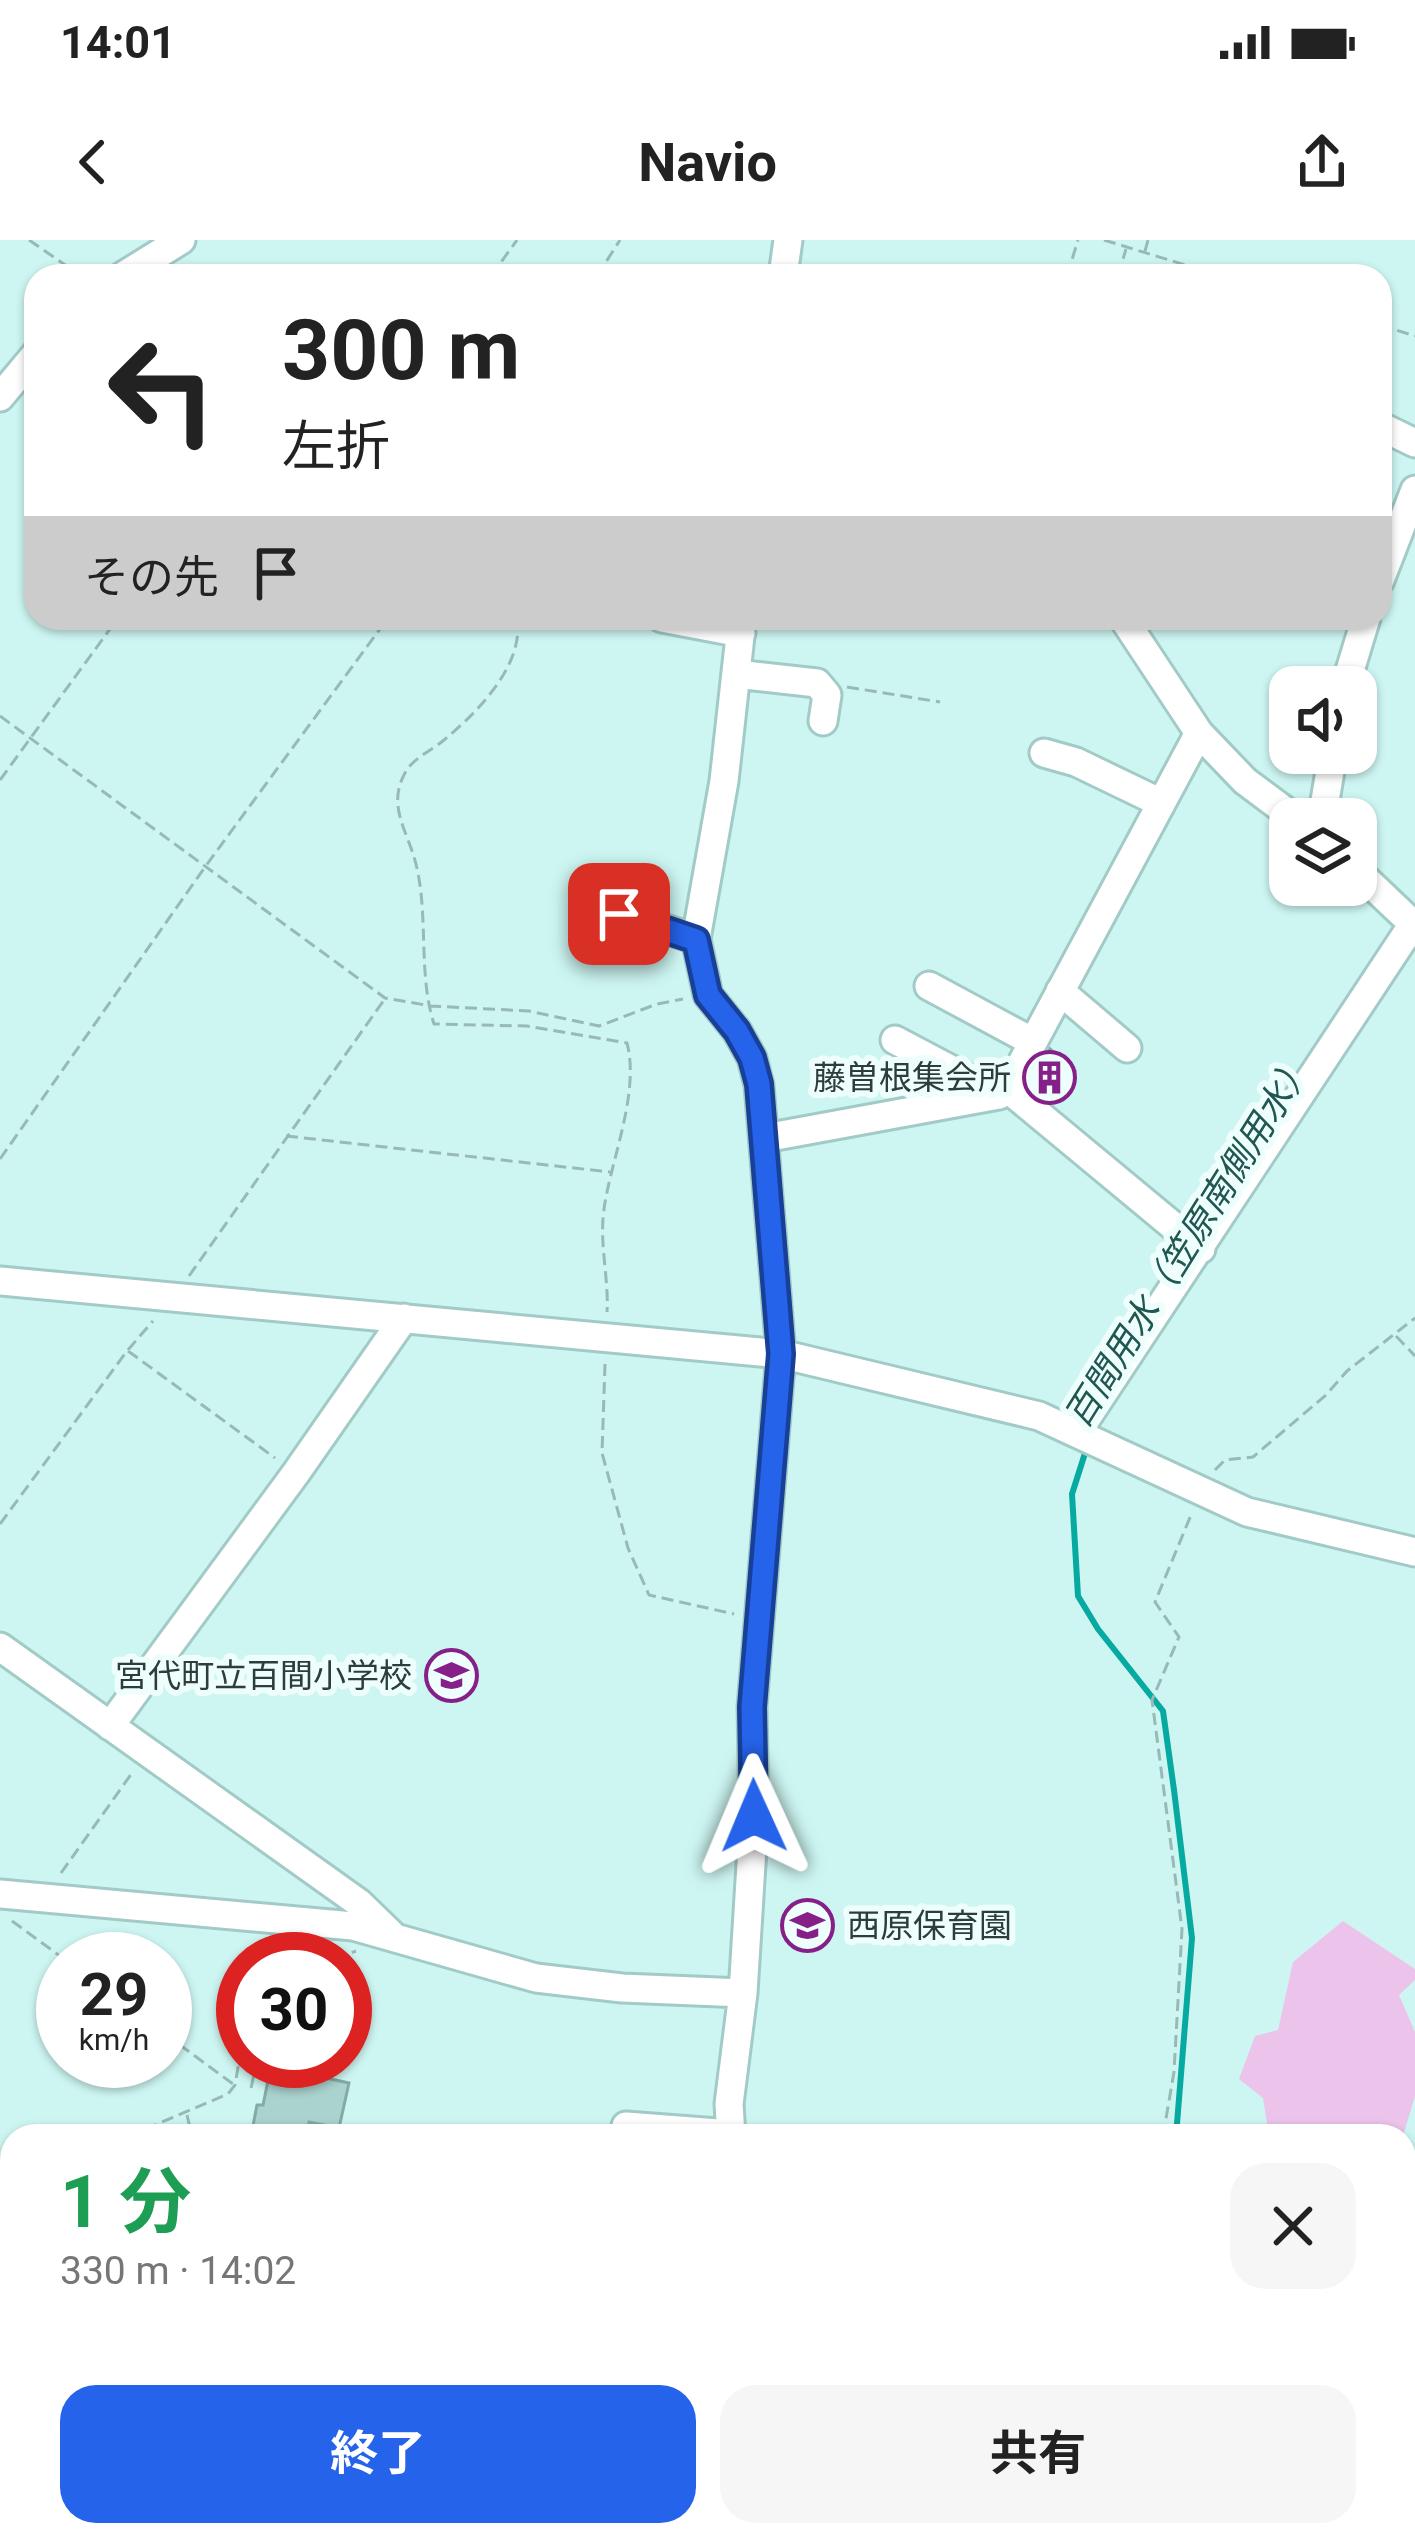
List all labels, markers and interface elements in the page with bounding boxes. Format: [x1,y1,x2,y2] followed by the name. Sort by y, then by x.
[60,16,176,69] text: 14:01
[60,129,126,195] icon: back
[1289,129,1355,195] icon: share
[638,131,777,194] text: Navio
[282,301,520,400] text: 300 m
[84,312,240,468] icon: left
[282,415,390,478] text: 左折
[243,540,309,606] icon: arrive
[84,551,219,604] text: その先
[1269,666,1377,906] map controls
[1269,666,1377,774] button: sound
[1269,798,1377,906] button: layers
[568,863,670,965] pin
[586,881,652,947] icon: arrive
[1057,1047,1321,1435] water label: 百間用水（笠原南側用水）
[1022,1049,1078,1105] building icon: 藤曽根集会所
[813,1058,1011,1097] place label: 藤曽根集会所
[423,1647,479,1703] school or university icon: 宮代町立百間小学校
[115,1656,412,1695] place label: 宮代町立百間小学校
[691,1753,817,1879] position arrow
[780,1897,836,1953] school or university icon: 西原保育園
[847,1906,1012,1945] place label: 西原保育園
[216,1932,372,2088] speed limit sign: 30
[80,1959,148,2030] text: 29
[79,2022,149,2057] text: km/h
[60,2160,191,2245] text: 1 分
[1230,2163,1356,2289] button: close
[60,2248,296,2294] text: 330 m · 14:02
[60,2385,696,2523] button: 終了
[720,2385,1356,2523] button: 共有

